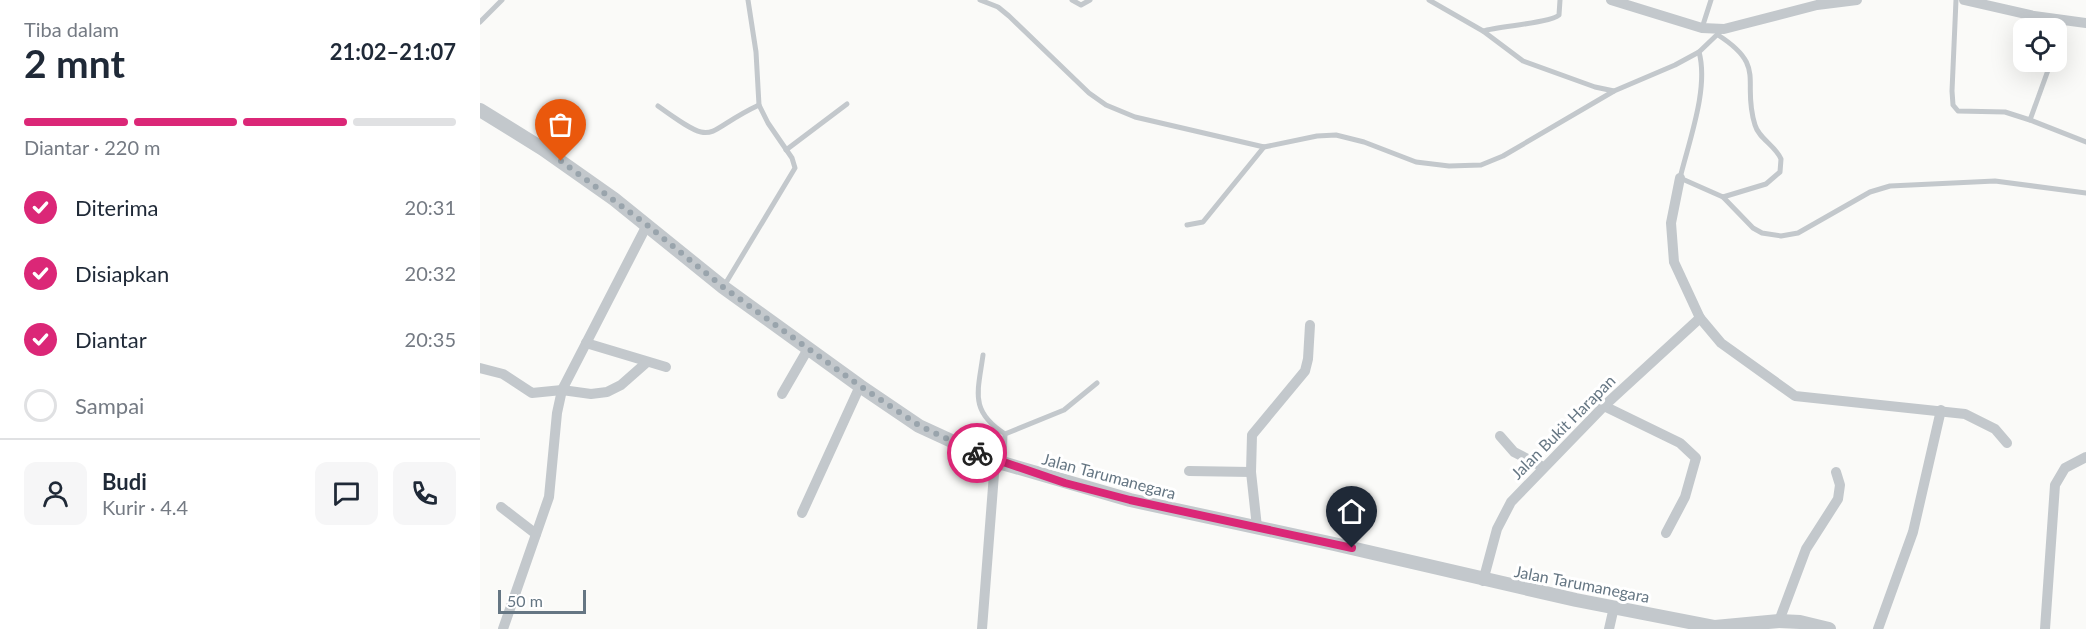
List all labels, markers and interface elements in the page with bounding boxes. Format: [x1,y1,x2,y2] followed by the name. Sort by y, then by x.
[24,17,119,41] text: Tiba dalam
[2013,18,2067,72] map controls
[2013,18,2067,72] button: locate
[330,38,456,65] text: 21:02–21:07
[24,40,125,86] text: 2 mnt
[535,99,586,161] pin
[544,108,577,141] icon: bag
[24,135,161,159] text: Diantar · 220 m
[24,191,57,224] icon: check
[75,194,159,221] text: Diterima
[405,195,456,219] text: 20:31
[24,257,57,290] icon: check
[75,260,169,287] text: Disiapkan
[405,261,456,285] text: 20:32
[24,323,57,356] icon: check
[75,326,147,353] text: Diantar
[405,327,456,351] text: 20:35
[1507,371,1619,483] street label: Jalan Bukit Harapan
[75,392,144,419] text: Sampai
[947,423,1007,483] courier
[961,437,994,470] icon: bike
[1040,449,1178,502] street label: Jalan Tarumanegara
[24,462,87,525] button: person
[315,462,378,525] button: chat
[393,462,456,525] button: phone
[102,468,147,495] text: Budi
[1326,486,1377,548] pin
[102,495,188,519] text: Kurir · 4.4
[1335,495,1368,528] icon: home
[1513,561,1651,606] street label: Jalan Tarumanegara
[498,587,586,614] scale bar
[507,591,543,610] text: 50 m

